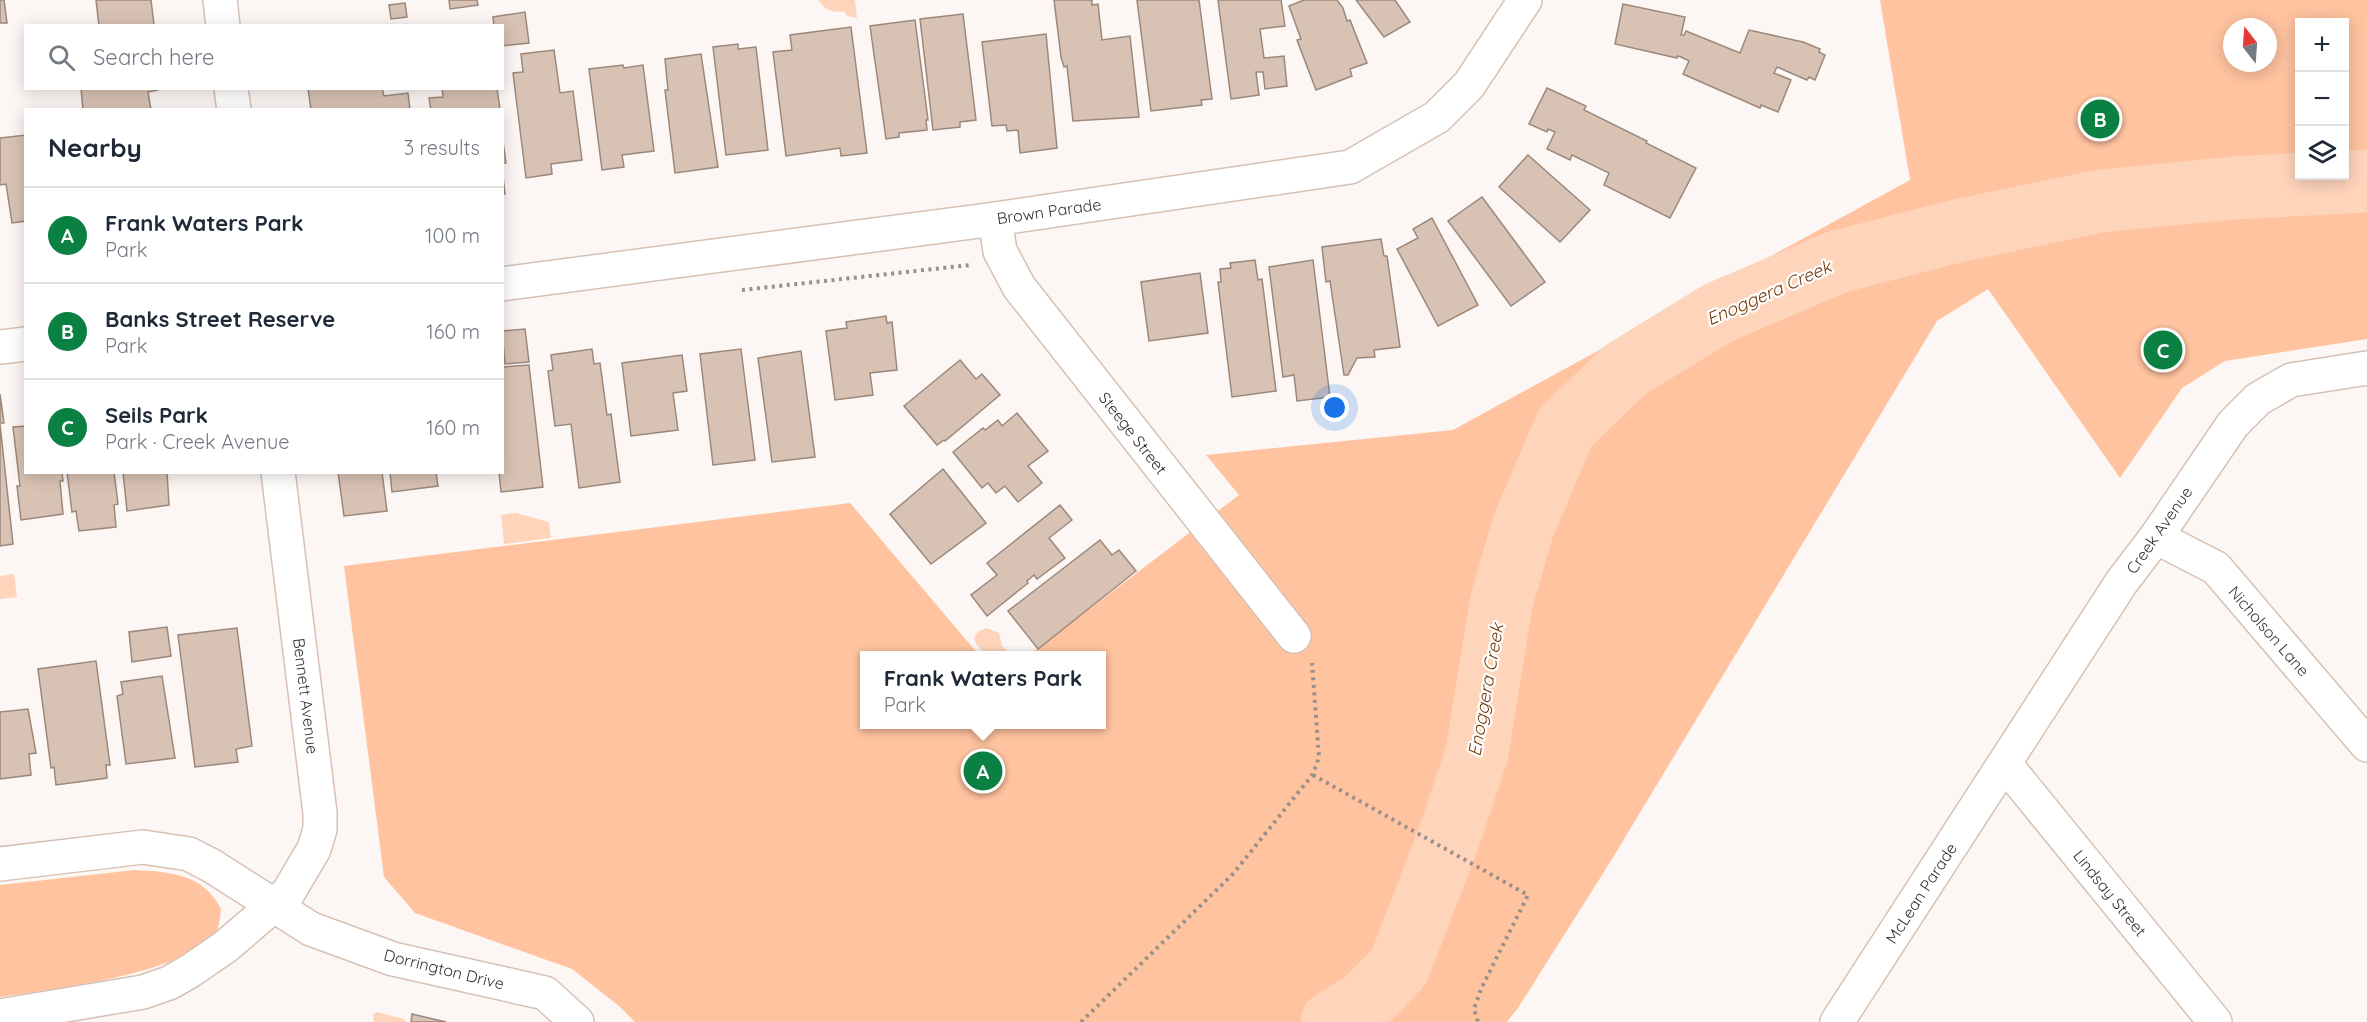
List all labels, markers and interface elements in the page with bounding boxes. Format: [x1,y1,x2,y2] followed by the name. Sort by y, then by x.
[2223,18,2277,72] north arrow
[2295,18,2349,180] map controls
[2295,18,2349,72] button: +
[24,24,504,90] search box
[45,41,78,74] icon: search
[93,43,214,71] text: Search here
[2295,72,2349,126] button: −
[2080,96,2120,142] pin: B
[2295,126,2349,180] button: layers
[48,131,142,164] text: Nearby
[404,135,480,160] text: 3 results
[996,194,1102,228] street label: Brown Parade
[105,209,304,237] text: Frank Waters Park
[61,223,74,248] text: A
[425,223,480,248] text: 100 m
[105,237,147,262] text: Park
[1703,254,1836,330] water label: Enoggera Creek
[105,305,335,333] text: Banks Street Reserve
[61,319,74,344] text: B
[426,319,480,344] text: 160 m
[2144,328,2182,372] pin: C
[105,333,147,358] text: Park
[1095,388,1171,478] street label: Steege Street
[1320,393,1349,422] your location
[105,401,208,429] text: Seils Park
[61,415,74,440] text: C
[426,415,480,440] text: 160 m
[105,429,290,454] text: Park · Creek Avenue
[2122,482,2196,578] street label: Creek Avenue
[2224,582,2314,680] street label: Nicholson Lane
[1462,620,1509,758] water label: Enoggera Creek
[289,637,323,755] street label: Bennett Avenue
[860,651,1106,729] popup
[884,664,1082,692] text: Frank Waters Park
[884,692,926,717] text: Park
[964,748,1002,794] pin: A
[1881,839,1961,947] street label: McLean Parade
[2069,846,2151,940] street label: Lindsay Street
[382,944,506,994] street label: Dorrington Drive

